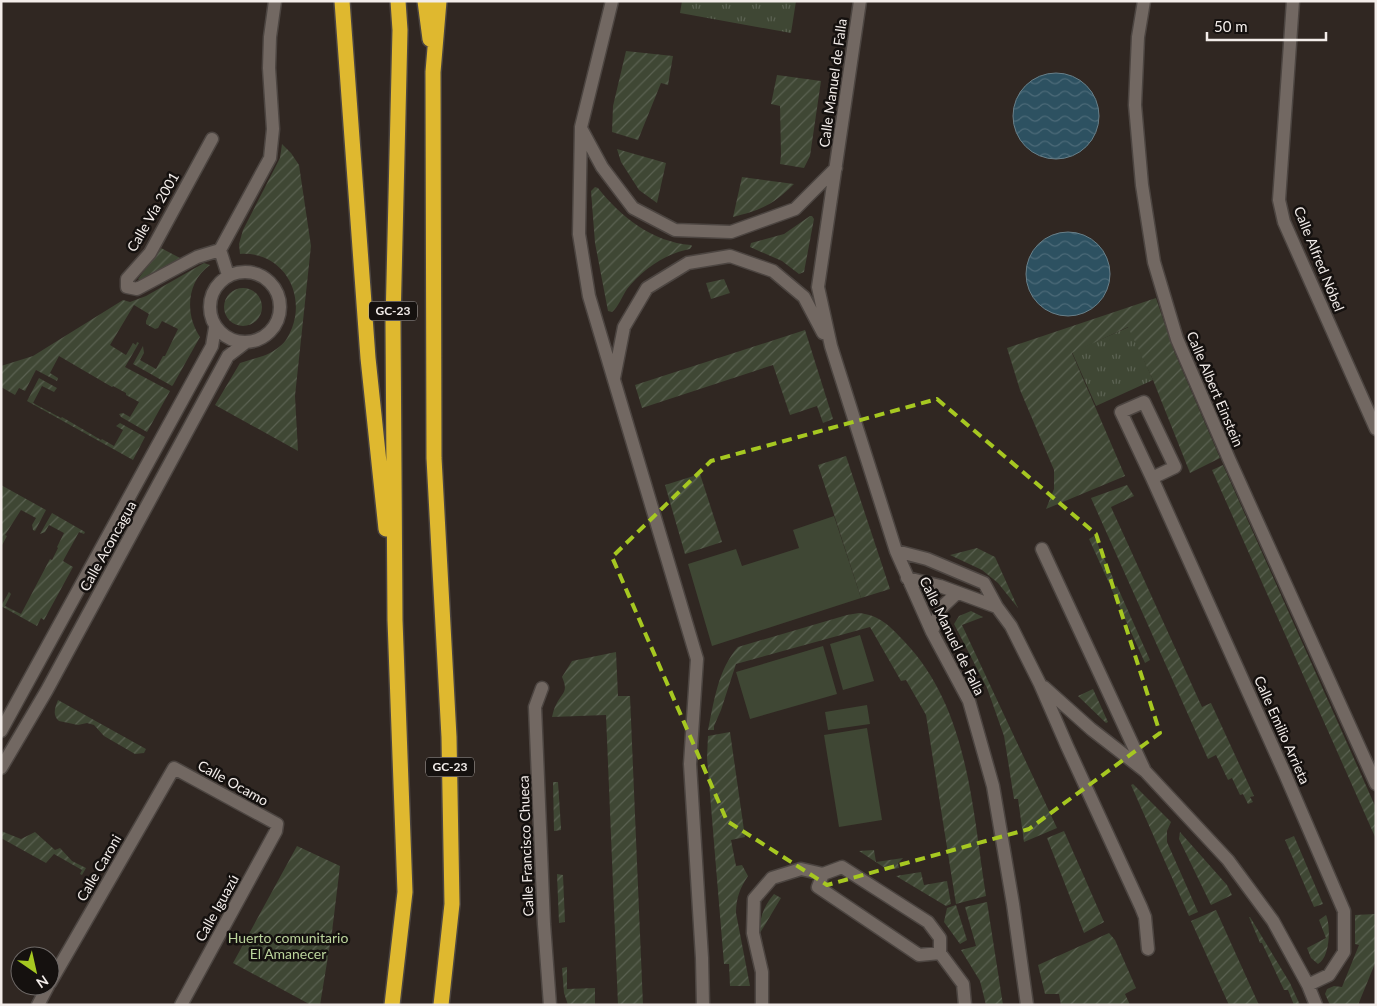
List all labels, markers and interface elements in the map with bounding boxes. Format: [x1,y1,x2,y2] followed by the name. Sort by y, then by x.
[1207,10,1326,42] scale bar
[815,17,850,148] street label: Calle Manuel de Falla
[1214,17,1248,35] text: 50 m
[123,169,182,255] street label: Calle Vía 2001
[1291,204,1348,314] street label: Calle Alfred Nóbel
[369,302,417,321] road number: GC-23
[1183,328,1248,449] street label: Calle Albert Einstein
[76,498,139,594] street label: Calle Aconcagua
[916,574,989,698] street label: Calle Manuel de Falla
[1251,673,1314,787] street label: Calle Emilio Arrieta
[195,756,272,809] street label: Calle Ocamo
[426,758,474,776] road number: GC-23
[515,775,536,917] street label: Calle Francisco Chueca
[73,831,124,904] street label: Calle Caroni
[191,871,242,944] street label: Calle Iguazú
[228,929,348,962] park label: Huerto comunitario El Amanecer
[10,946,60,996] north arrow
[33,972,52,992] text: N

